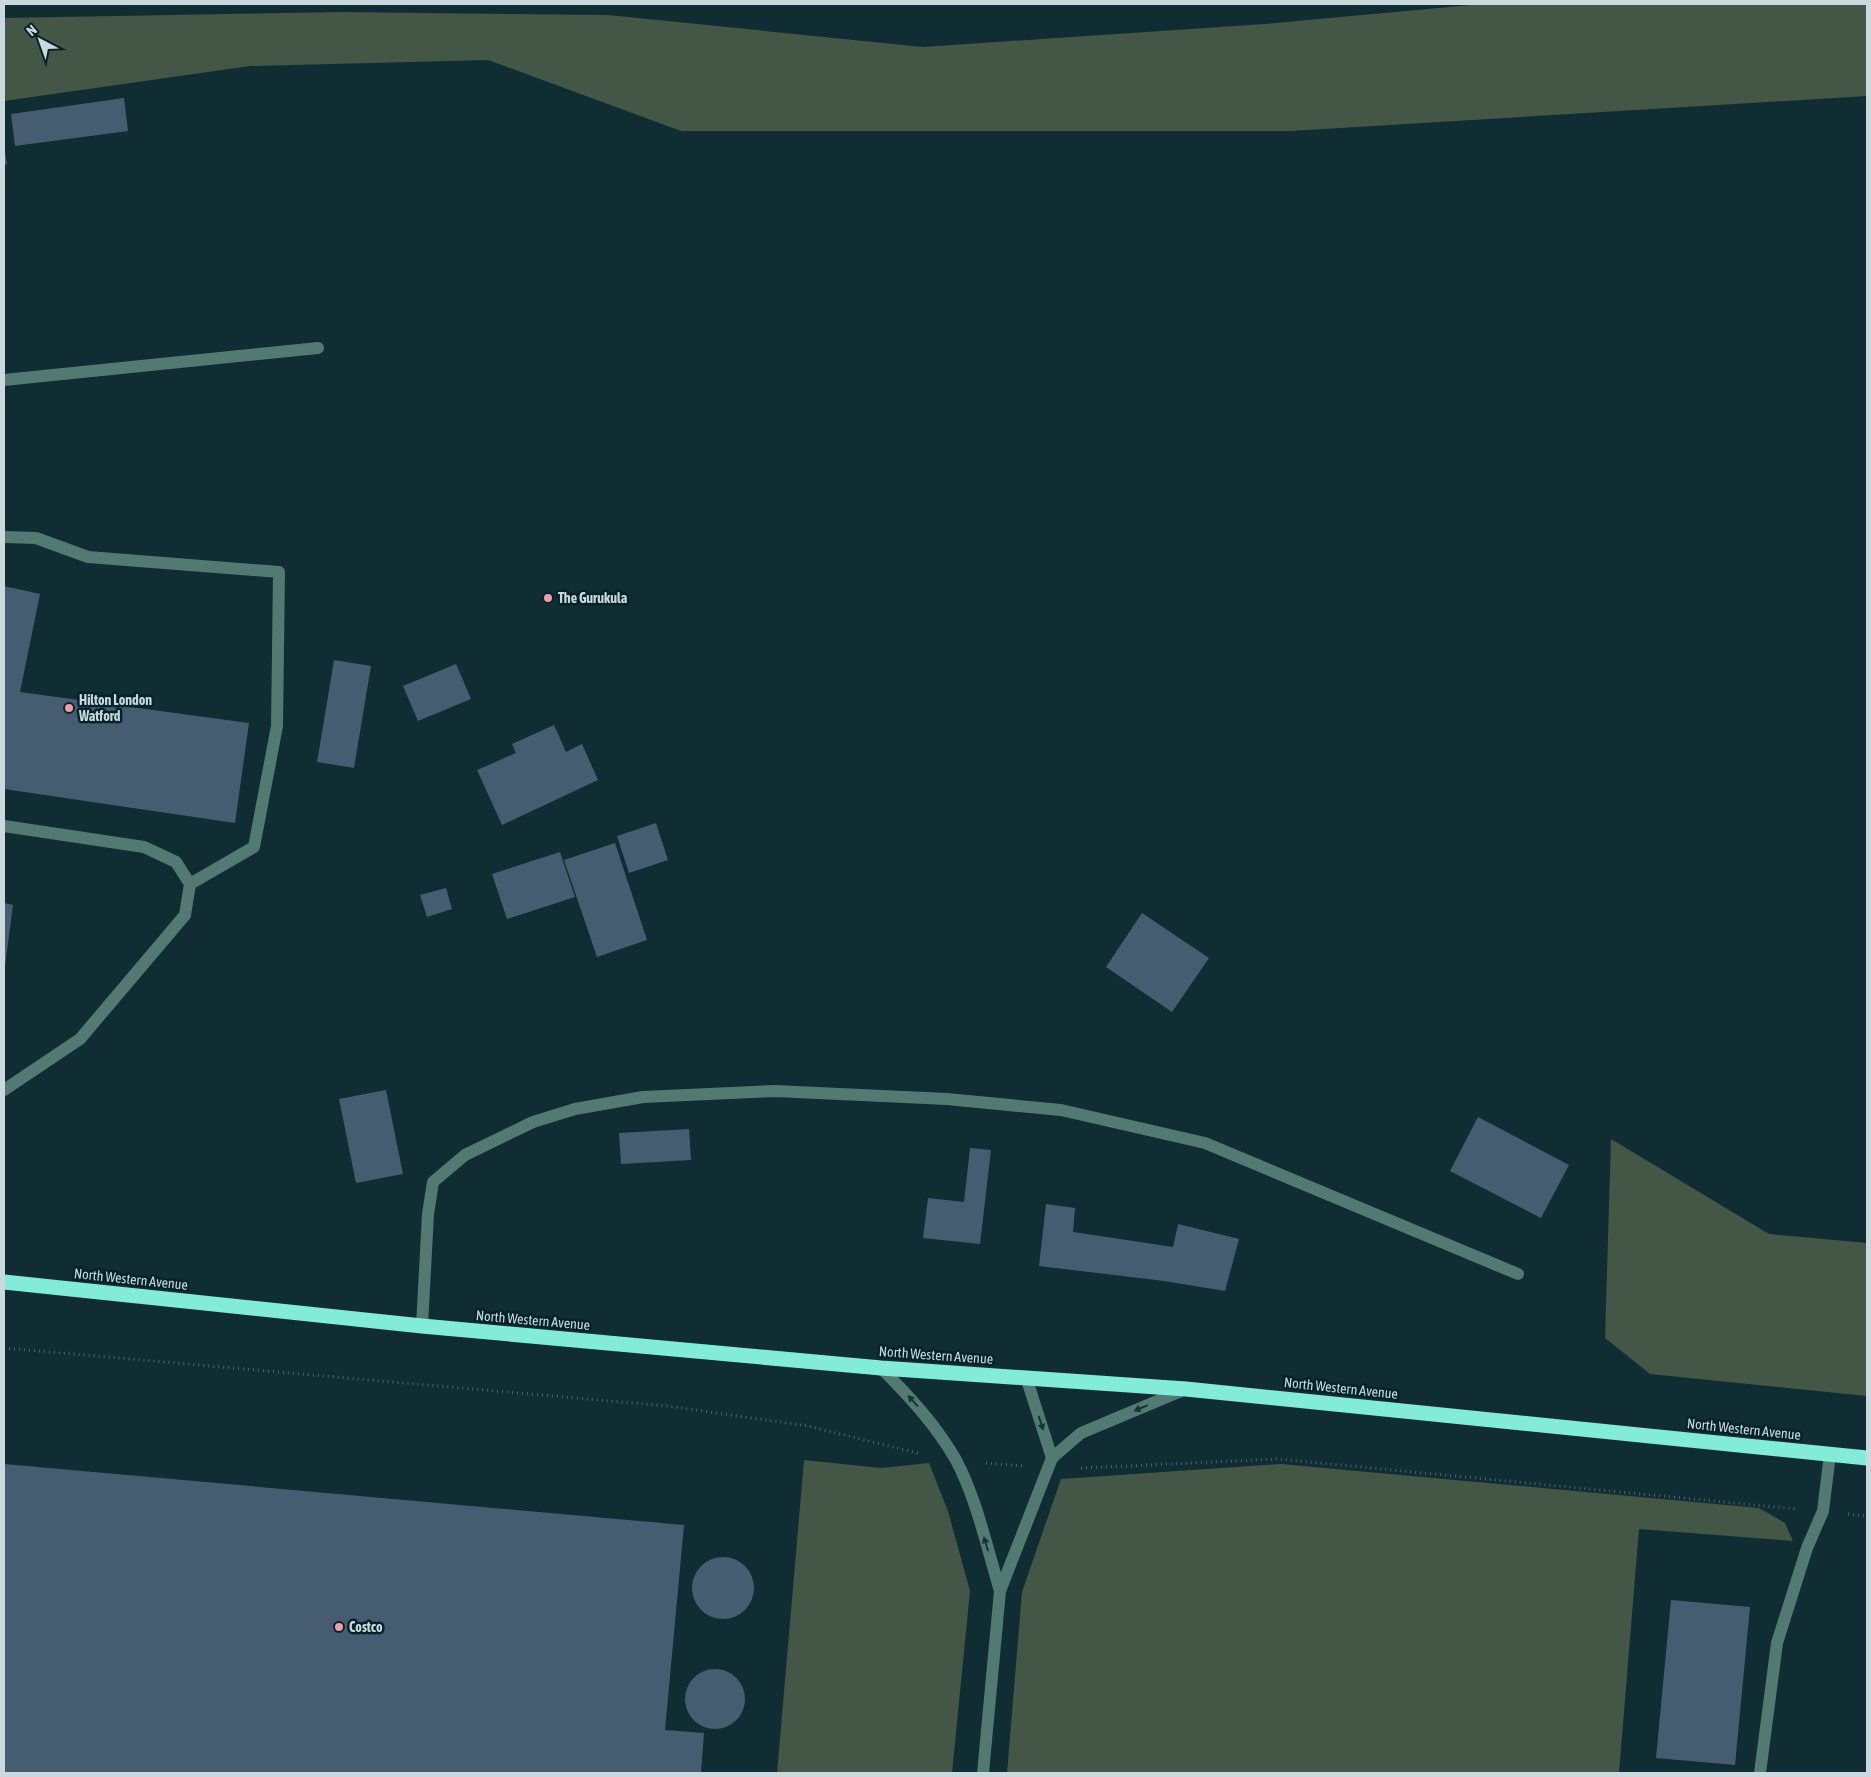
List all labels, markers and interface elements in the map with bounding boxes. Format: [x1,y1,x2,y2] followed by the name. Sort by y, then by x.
[15,15,65,65] north arrow
[23,21,40,39] text: N
[558,590,628,606] place label: The Gurukula
[542,592,554,604] marker: The Gurukula
[78,692,152,724] place label: Hilton London Watford
[63,702,75,714] marker: Hilton London Watford
[73,1265,189,1293] street label: North Western Avenue
[475,1307,591,1333] street label: North Western Avenue
[878,1343,994,1367] street label: North Western Avenue
[1283,1374,1399,1402] street label: North Western Avenue
[907,1395,919,1407] one-way arrow
[1134,1404,1148,1412] one-way arrow
[1686,1415,1802,1443] street label: North Western Avenue
[1037,1416,1045,1431] one-way arrow
[981,1536,989,1551] one-way arrow
[349,1619,383,1635] place label: Costco
[333,1621,345,1633] marker: Costco

